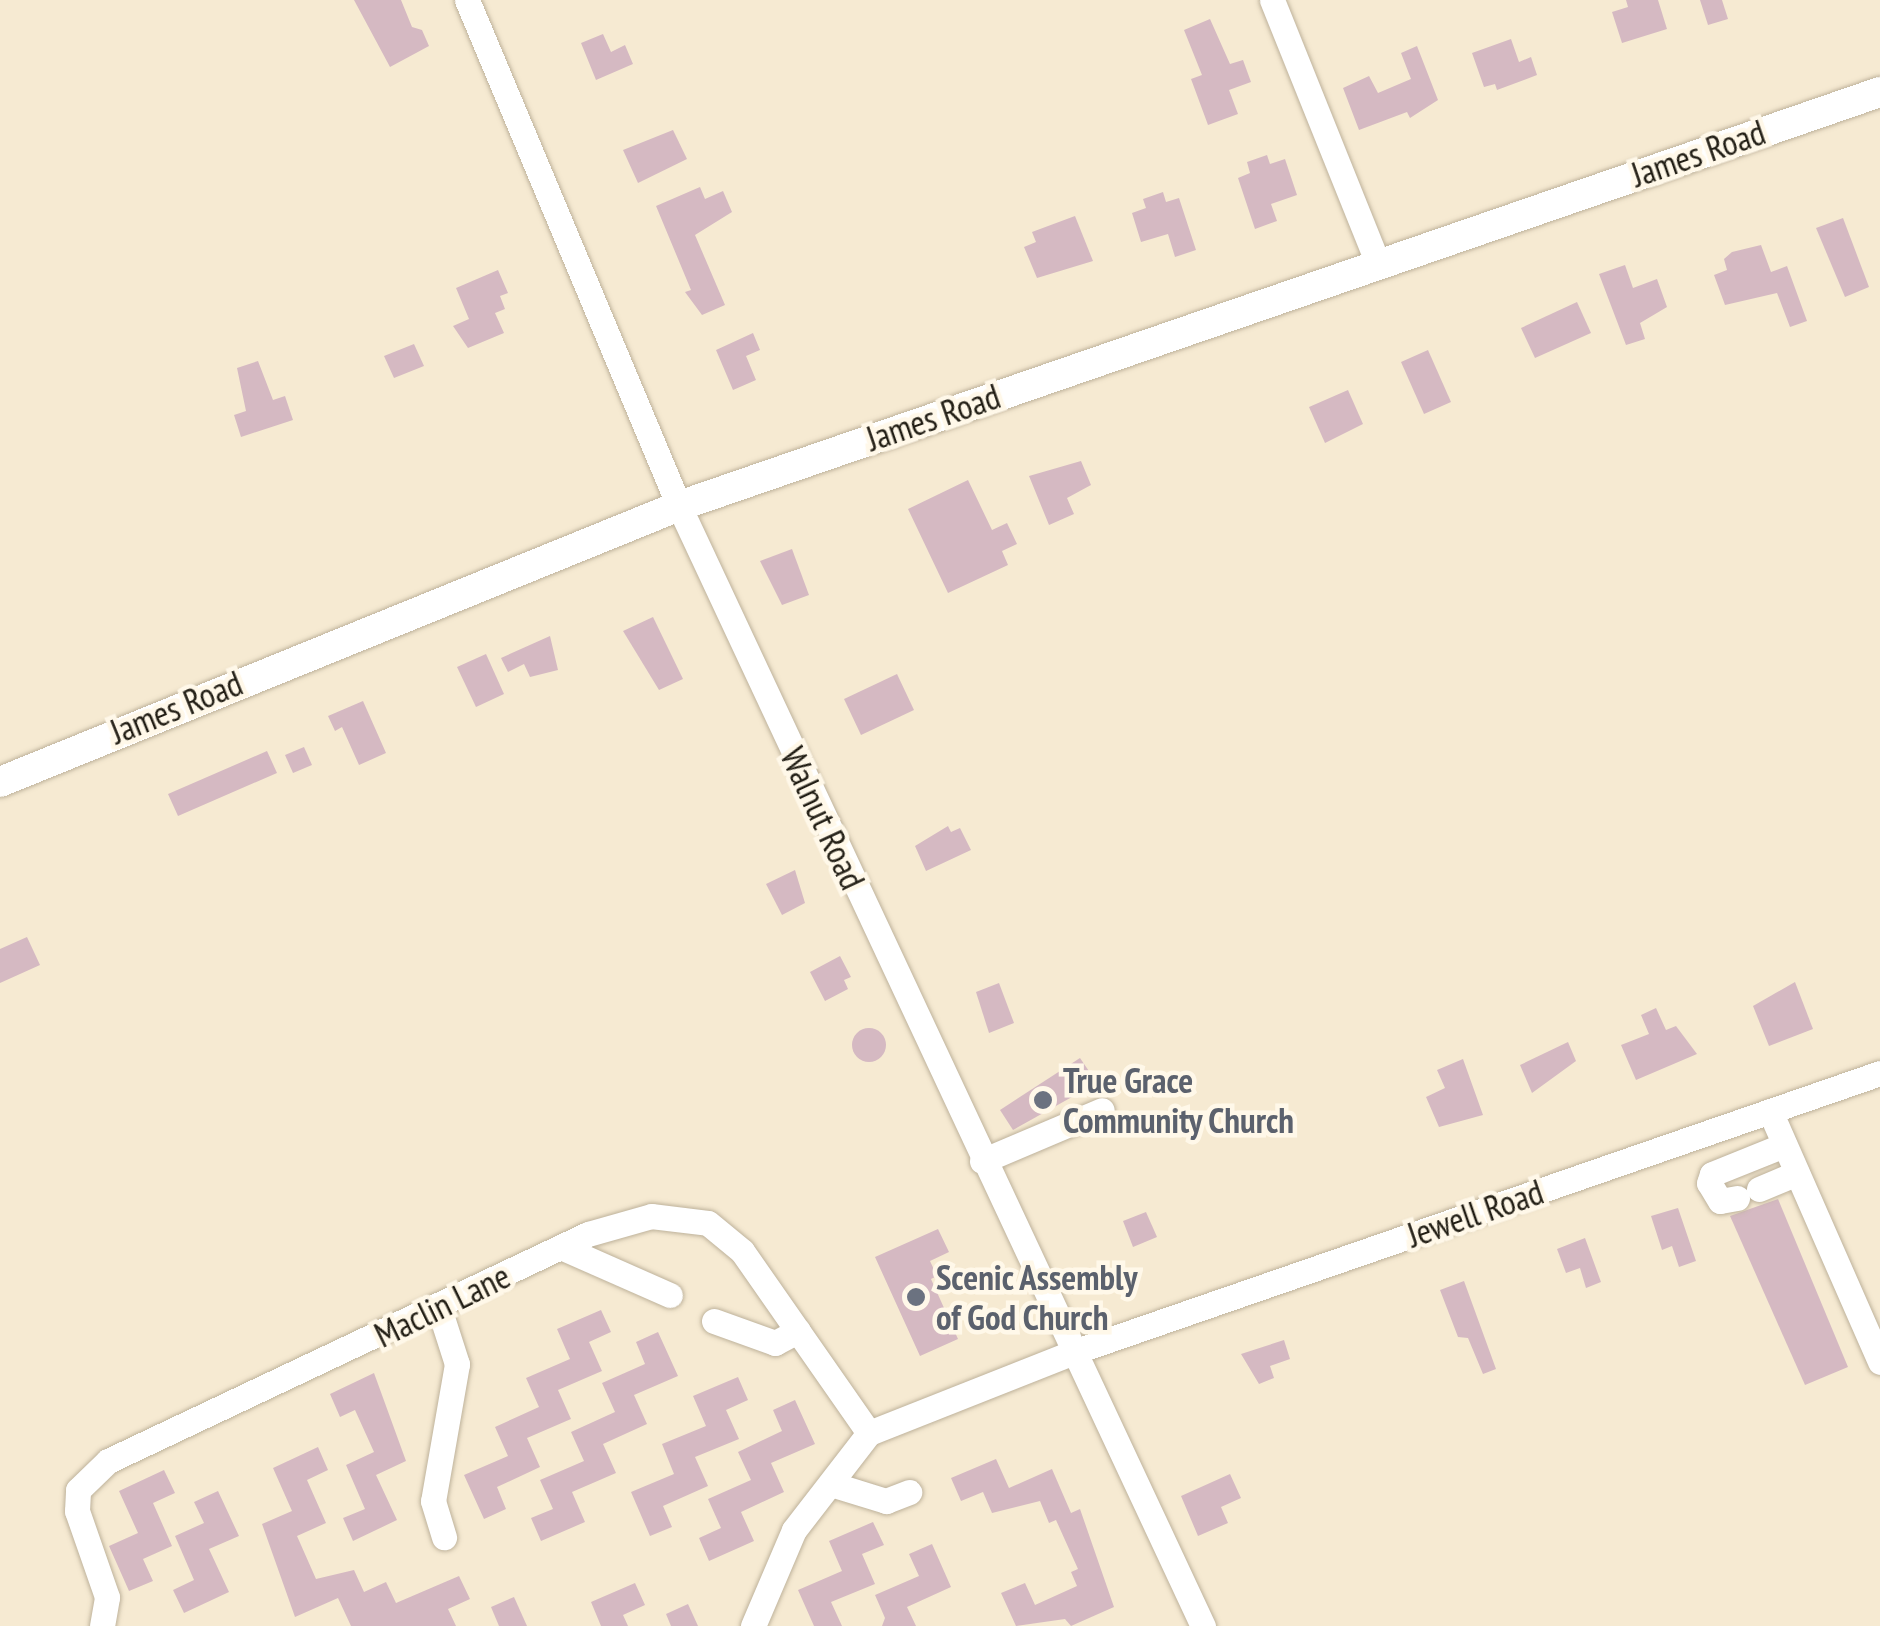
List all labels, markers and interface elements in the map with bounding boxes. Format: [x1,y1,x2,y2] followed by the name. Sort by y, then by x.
[1626,111,1770,195] street label: James Road
[861,375,1005,459] street label: James Road
[104,662,248,752] street label: James Road
[772,740,874,896] street label: Walnut Road
[1063,1059,1295,1141] place label: True Grace Community Church
[1032,1089,1054,1111] marker: True Grace Community Church
[1402,1170,1548,1256] street label: Jewell Road
[368,1254,516,1356] street label: Maclin Lane
[936,1256,1139,1338] place label: Scenic Assembly of God Church
[905,1286,927,1308] marker: Scenic Assembly of God Church

